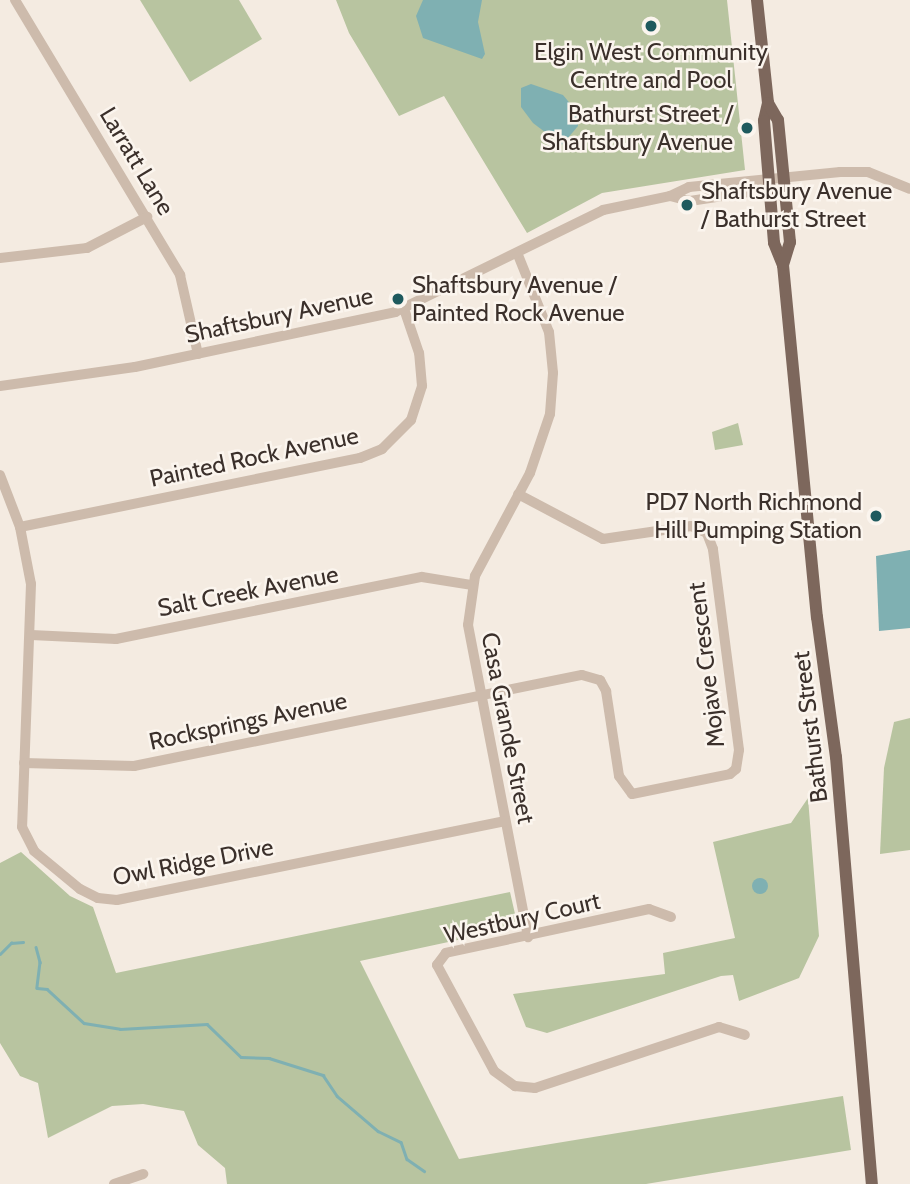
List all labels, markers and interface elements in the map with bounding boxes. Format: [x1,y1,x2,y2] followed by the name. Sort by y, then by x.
[643,18,659,34] marker: Elgin West Community Centre and Pool
[534,38,768,94] place label: Elgin West Community Centre and Pool
[542,100,733,156] place label: Bathurst Street / Shaftsbury Avenue
[94,102,180,220] street label: Larratt Lane
[739,120,755,136] marker: Bathurst Street / Shaftsbury Avenue
[701,177,892,233] place label: Shaftsbury Avenue / Bathurst Street
[679,197,695,213] marker: Shaftsbury Avenue / Bathurst Street
[412,271,625,327] place label: Shaftsbury Avenue / Painted Rock Avenue
[182,281,376,349] street label: Shaftsbury Avenue
[390,291,406,307] marker: Shaftsbury Avenue / Painted Rock Avenue
[147,421,361,493] street label: Painted Rock Avenue
[646,488,862,544] place label: PD7 North Richmond Hill Pumping Station
[868,508,884,524] marker: PD7 North Richmond Hill Pumping Station
[155,559,341,623] street label: Salt Creek Avenue
[682,581,730,749] street label: Mojave Crescent
[475,630,541,826] street label: Casa Grande Street
[786,650,834,804] street label: Bathurst Street
[146,686,350,756] street label: Rocksprings Avenue
[110,832,276,892] street label: Owl Ridge Drive
[441,886,603,950] street label: Westbury Court

